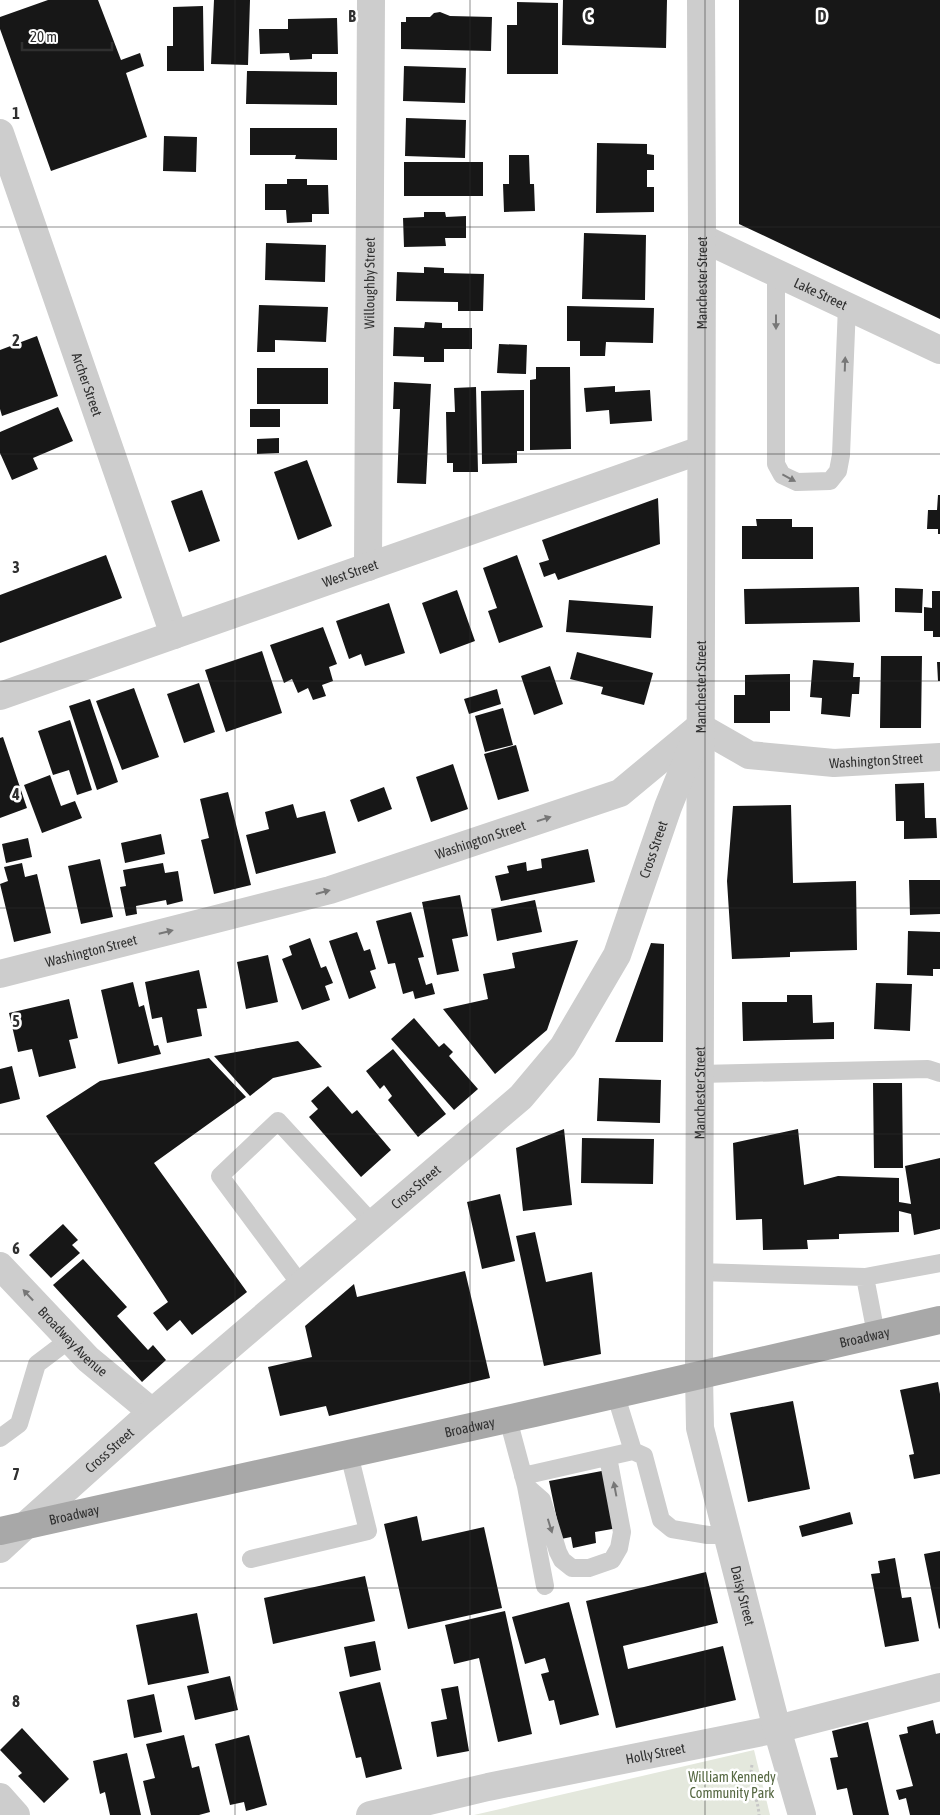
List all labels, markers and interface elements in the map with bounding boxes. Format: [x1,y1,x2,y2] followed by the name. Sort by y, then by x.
[348,7,356,25] text: B
[584,7,592,25] text: C
[818,7,827,25] text: D
[22,20,112,52] scale bar
[30,28,57,45] text: 20 m
[12,104,20,122] text: 1
[694,236,710,330] street label: Manchester Street
[361,237,378,329] street label: Willoughby Street
[791,274,850,313] street label: Lake Street
[772,314,780,330] one-way arrow
[12,331,20,349] text: 2
[69,350,106,418] street label: Archer Street
[841,356,849,372] one-way arrow
[782,474,797,482] one-way arrow
[320,556,380,590] street label: West Street
[12,558,20,576] text: 3
[693,640,709,734] street label: Manchester Street
[829,750,924,771] street label: Washington Street
[11,785,20,803] text: 4
[537,815,552,823] one-way arrow
[433,817,527,862] street label: Washington Street
[636,819,671,880] street label: Cross Street
[316,888,331,896] one-way arrow
[158,928,174,936] one-way arrow
[44,931,139,970] street label: Washington Street
[12,1012,20,1030] text: 5
[692,1046,708,1140] street label: Manchester Street
[388,1161,444,1212] street label: Cross Street
[12,1239,20,1257] text: 6
[22,1289,34,1301] one-way arrow
[35,1303,111,1380] street label: Broadway Avenue
[838,1324,891,1351] street label: Broadway
[443,1414,497,1441] street label: Broadway
[82,1424,137,1476] street label: Cross Street
[12,1465,20,1483] text: 7
[611,1482,619,1497] one-way arrow
[48,1501,101,1528] street label: Broadway
[547,1519,555,1534] one-way arrow
[728,1564,758,1627] street label: Daisy Street
[12,1692,20,1710] text: 8
[624,1740,687,1767] street label: Holly Street
[688,1769,776,1801] park label: William Kennedy Community Park

